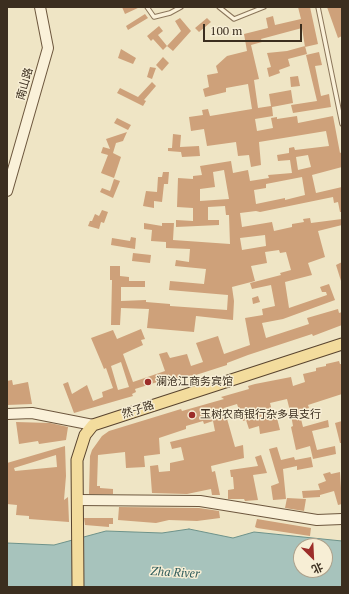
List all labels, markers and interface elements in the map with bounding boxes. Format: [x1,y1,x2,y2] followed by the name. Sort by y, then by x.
[205,16,304,42] scale bar
[210,23,242,38] text: 100 m
[14,66,36,102] street label: 南山路
[156,375,233,389] place label: 澜沧江商务宾馆
[143,377,153,387] marker: 澜沧江商务宾馆
[120,399,156,421] street label: 然子路
[200,408,321,422] place label: 玉树农商银行杂多县支行
[187,410,197,420] marker: 玉树农商银行杂多县支行
[293,538,333,578] north arrow
[310,559,325,577] text: 北
[150,565,200,581] water label: Zha River

